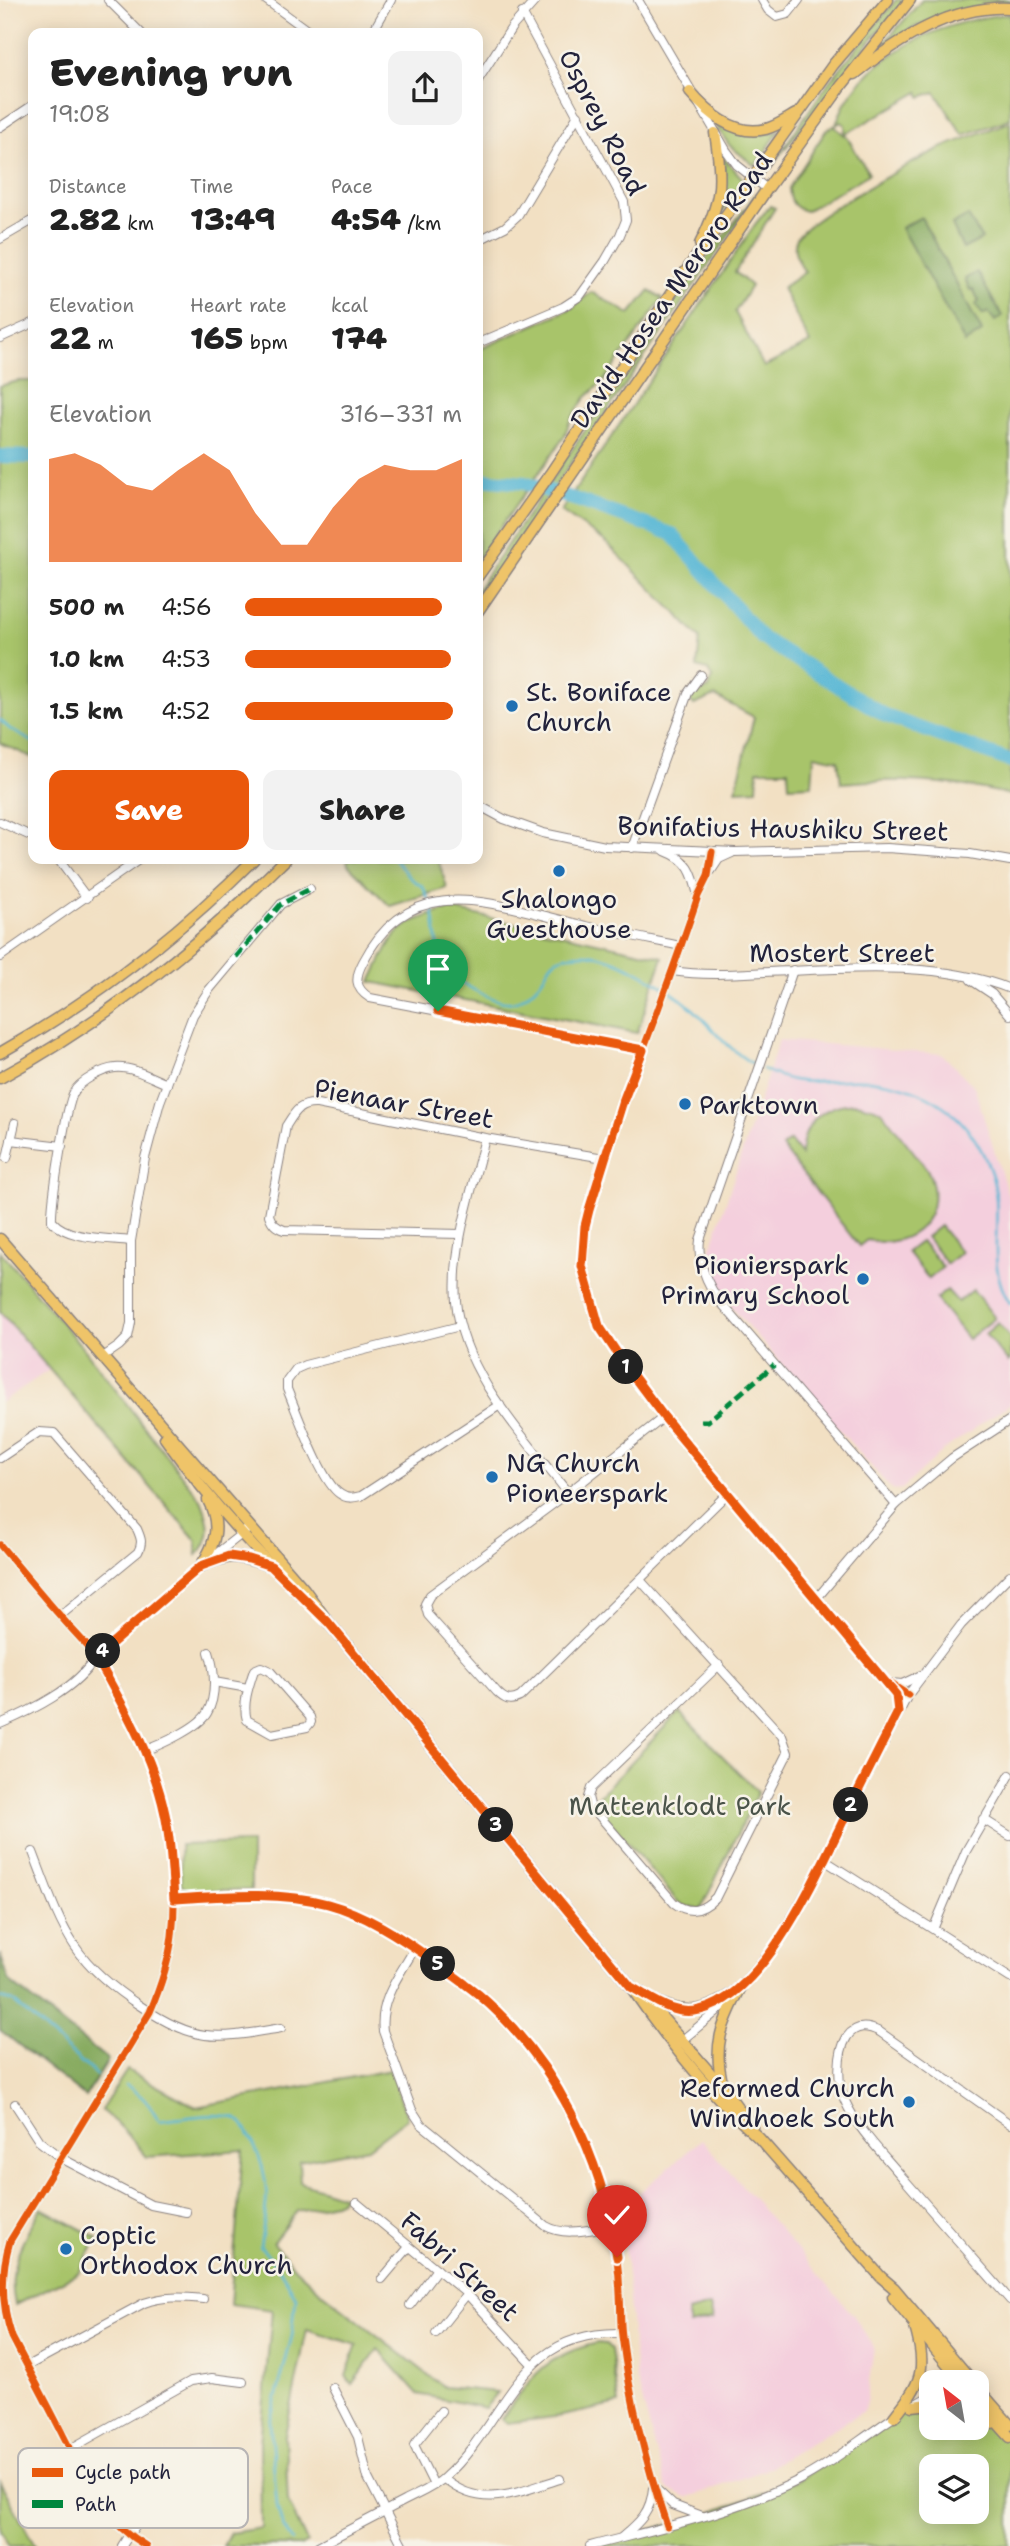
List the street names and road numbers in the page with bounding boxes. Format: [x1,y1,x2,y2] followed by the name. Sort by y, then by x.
[551,43,655,201] street label: Osprey Road
[562,145,780,435] street label: David Hosea Meroro Road
[617,808,949,848] street label: Bonifatius Haushiku Street
[749,935,935,970] street label: Mostert Street
[312,1070,496,1136] street label: Pienaar Street
[393,2203,527,2329] street label: Fabri Street

